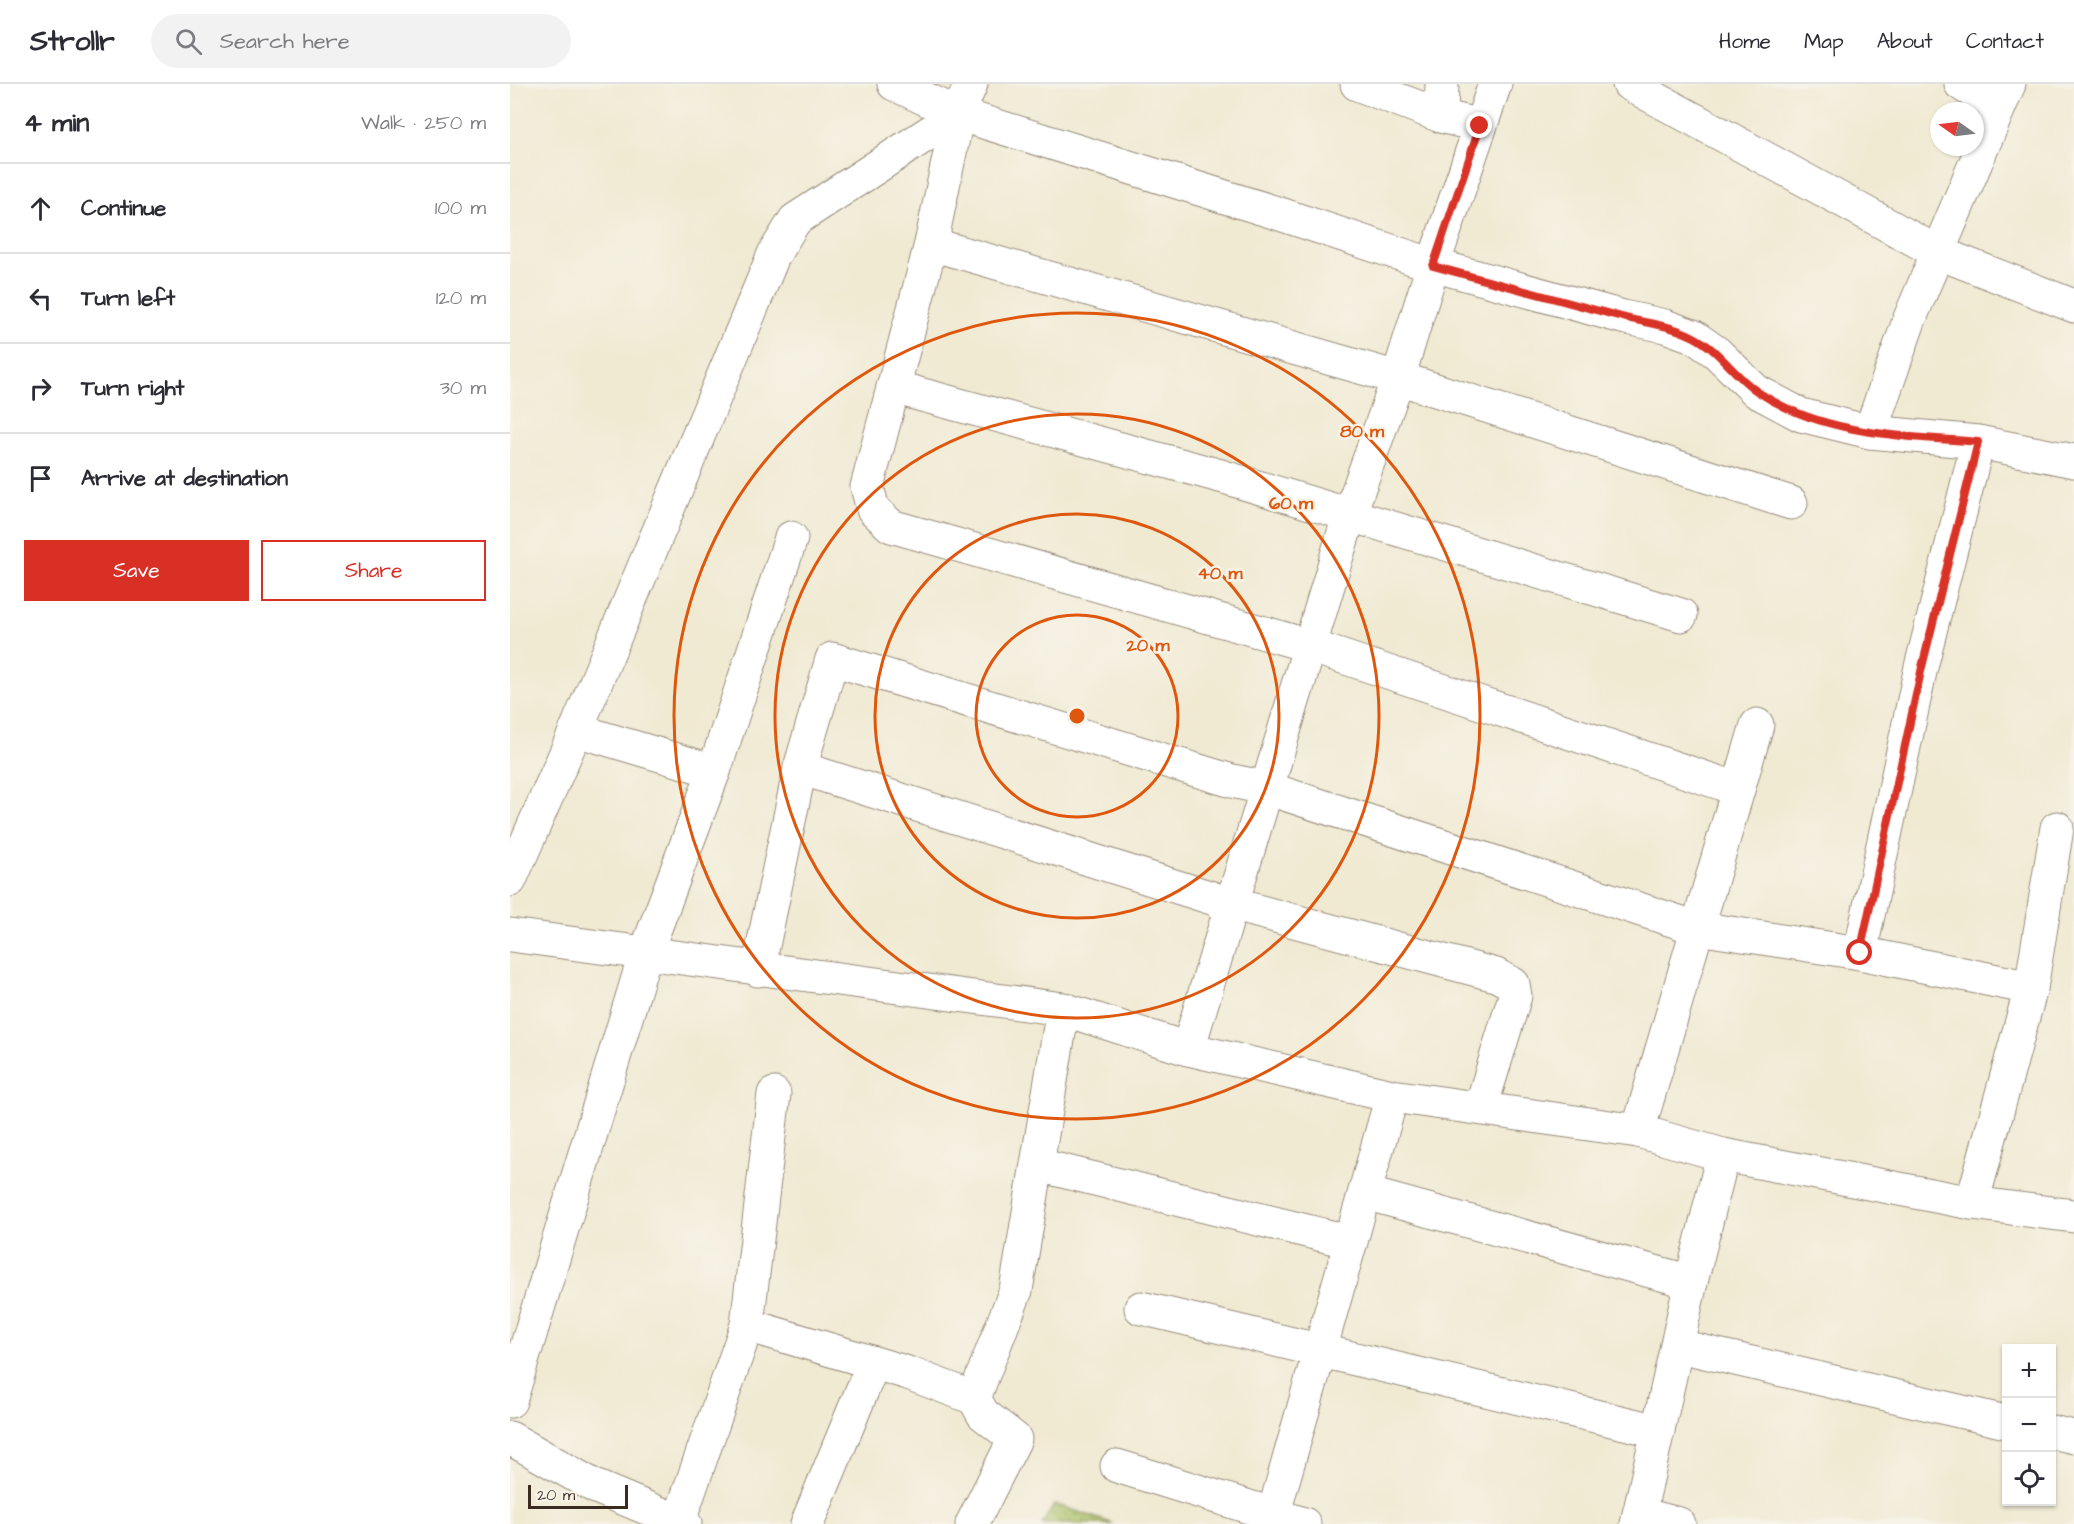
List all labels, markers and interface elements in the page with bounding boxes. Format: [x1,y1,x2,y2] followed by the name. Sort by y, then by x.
[151,14,571,68] search box
[30,22,115,61] text: Strollr
[172,25,205,58] icon: search
[220,26,350,57] text: Search here
[1719,27,1771,56] text: Home
[1804,27,1844,56] text: Map
[1877,27,1933,56] text: About
[1966,27,2044,56] text: Contact
[1930,102,1984,156] north arrow
[24,105,89,141] text: 4 min
[361,109,486,137] text: Walk · 250 m
[1466,112,1492,138] route end
[24,192,57,225] icon: ahead
[81,193,166,224] text: Continue
[435,194,486,222] text: 100 m
[24,282,57,315] icon: left
[81,283,175,314] text: Turn left
[436,284,486,312] text: 120 m
[24,372,57,405] icon: right
[81,373,184,404] text: Turn right
[440,374,486,402] text: 30 m
[1340,419,1385,444] text: 80 m
[24,462,57,495] icon: arrive
[81,463,288,494] text: Arrive at destination
[1269,491,1314,516] text: 60 m
[24,540,249,601] button: Save
[261,540,486,601] button: Share
[1198,561,1243,586] text: 40 m
[1126,633,1170,658] text: 20 m
[1067,706,1087,726] centre of rings
[1846,939,1872,965] route start
[2002,1344,2056,1506] map controls
[2002,1344,2056,1398] button: +
[2002,1398,2056,1452] button: −
[2002,1452,2056,1506] button: locate
[528,1482,628,1510] scale bar
[537,1484,575,1506] text: 20 m

